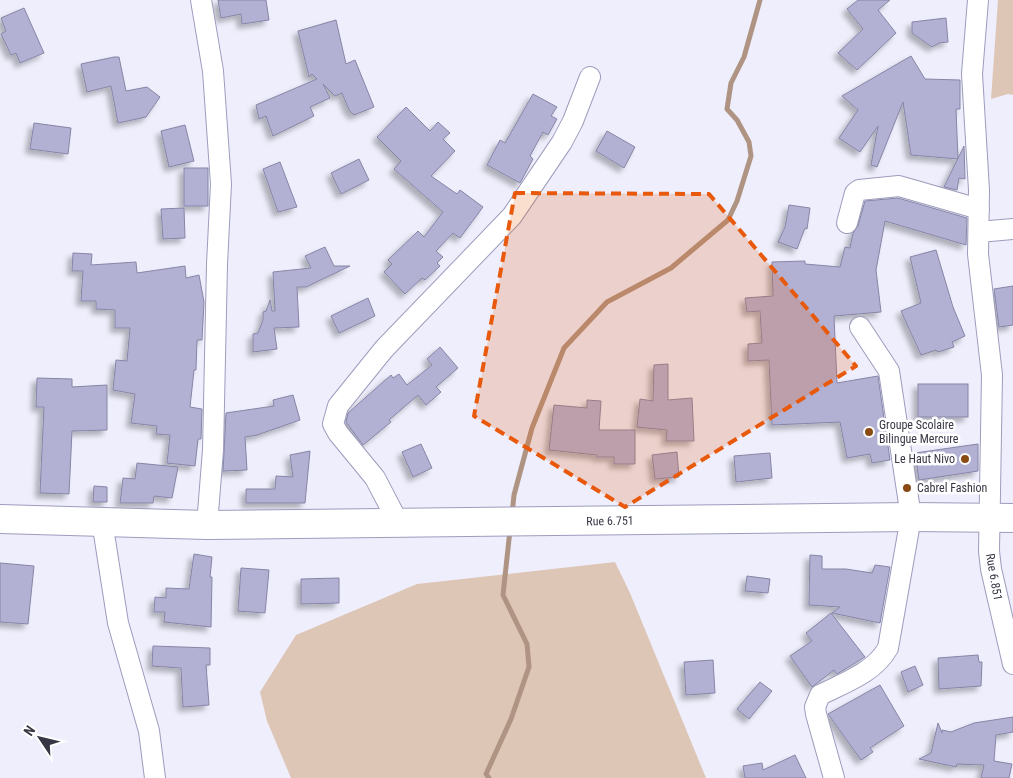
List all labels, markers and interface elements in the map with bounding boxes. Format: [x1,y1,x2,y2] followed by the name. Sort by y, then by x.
[879,418,959,446] place label: Groupe Scolaire Bilingue Mercure
[863,426,875,438] marker: Groupe Scolaire Bilingue Mercure
[894,452,955,466] place label: Le Haut Nivo
[959,453,971,465] marker: Le Haut Nivo
[917,481,988,495] place label: Cabrel Fashion
[901,482,913,494] marker: Cabrel Fashion
[586,514,634,528] street label: Rue 6.751
[983,552,1005,602] street label: Rue 6.851
[15,713,65,763] north arrow
[20,722,38,739] text: N

